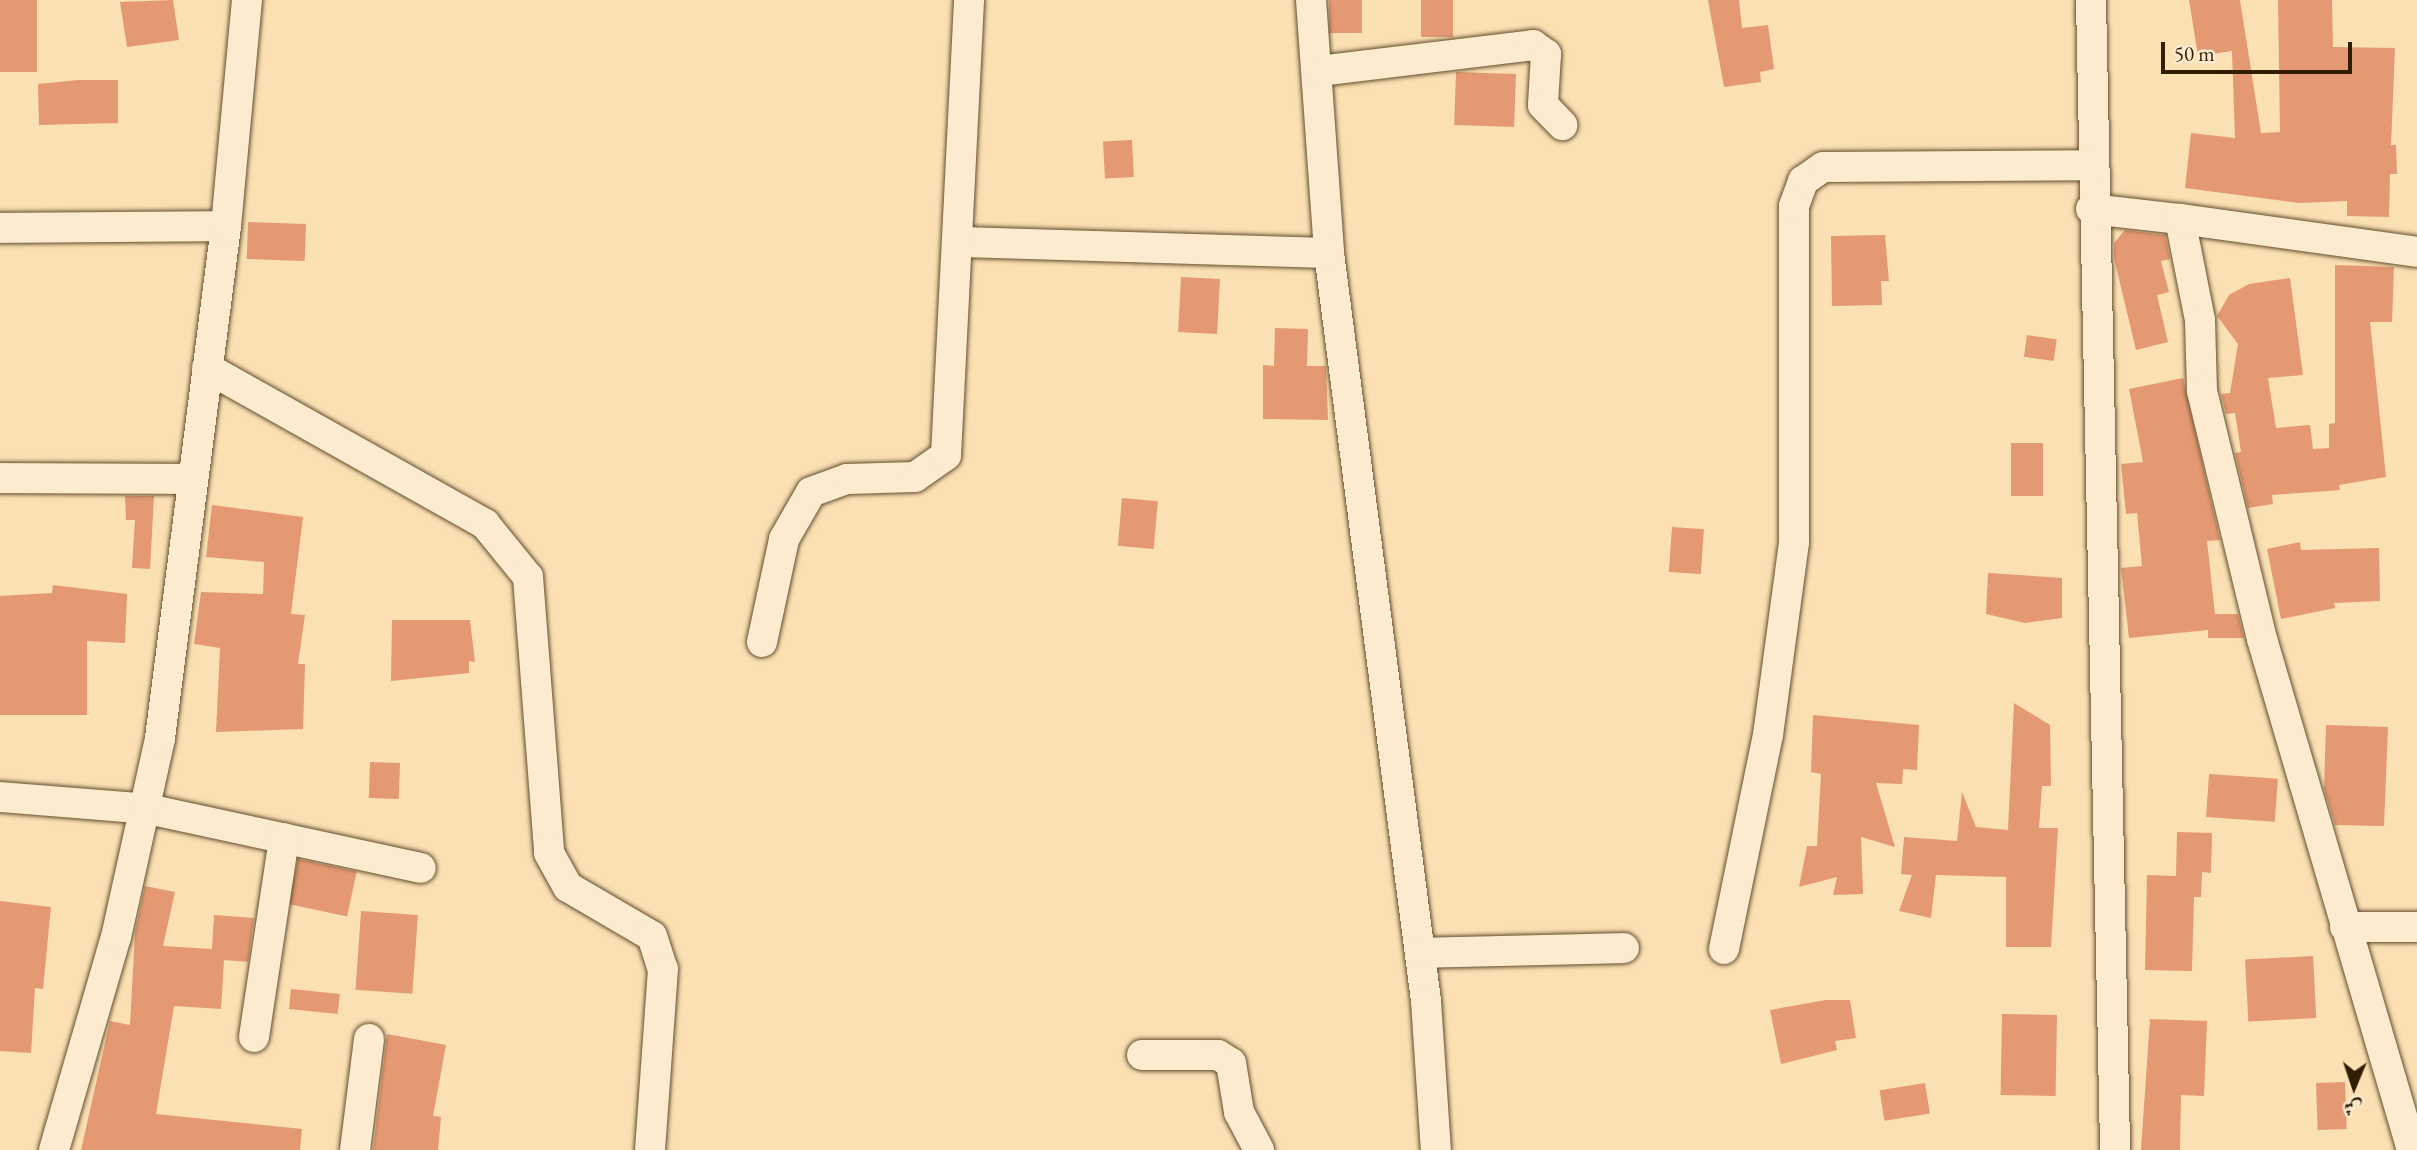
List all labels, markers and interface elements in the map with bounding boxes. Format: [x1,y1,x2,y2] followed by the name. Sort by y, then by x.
[2165,28,2356,72] scale bar
[2174,40,2215,67] text: 50 m
[2319,1052,2389,1122] north arrow
[2343,1096,2363,1121] text: ش

